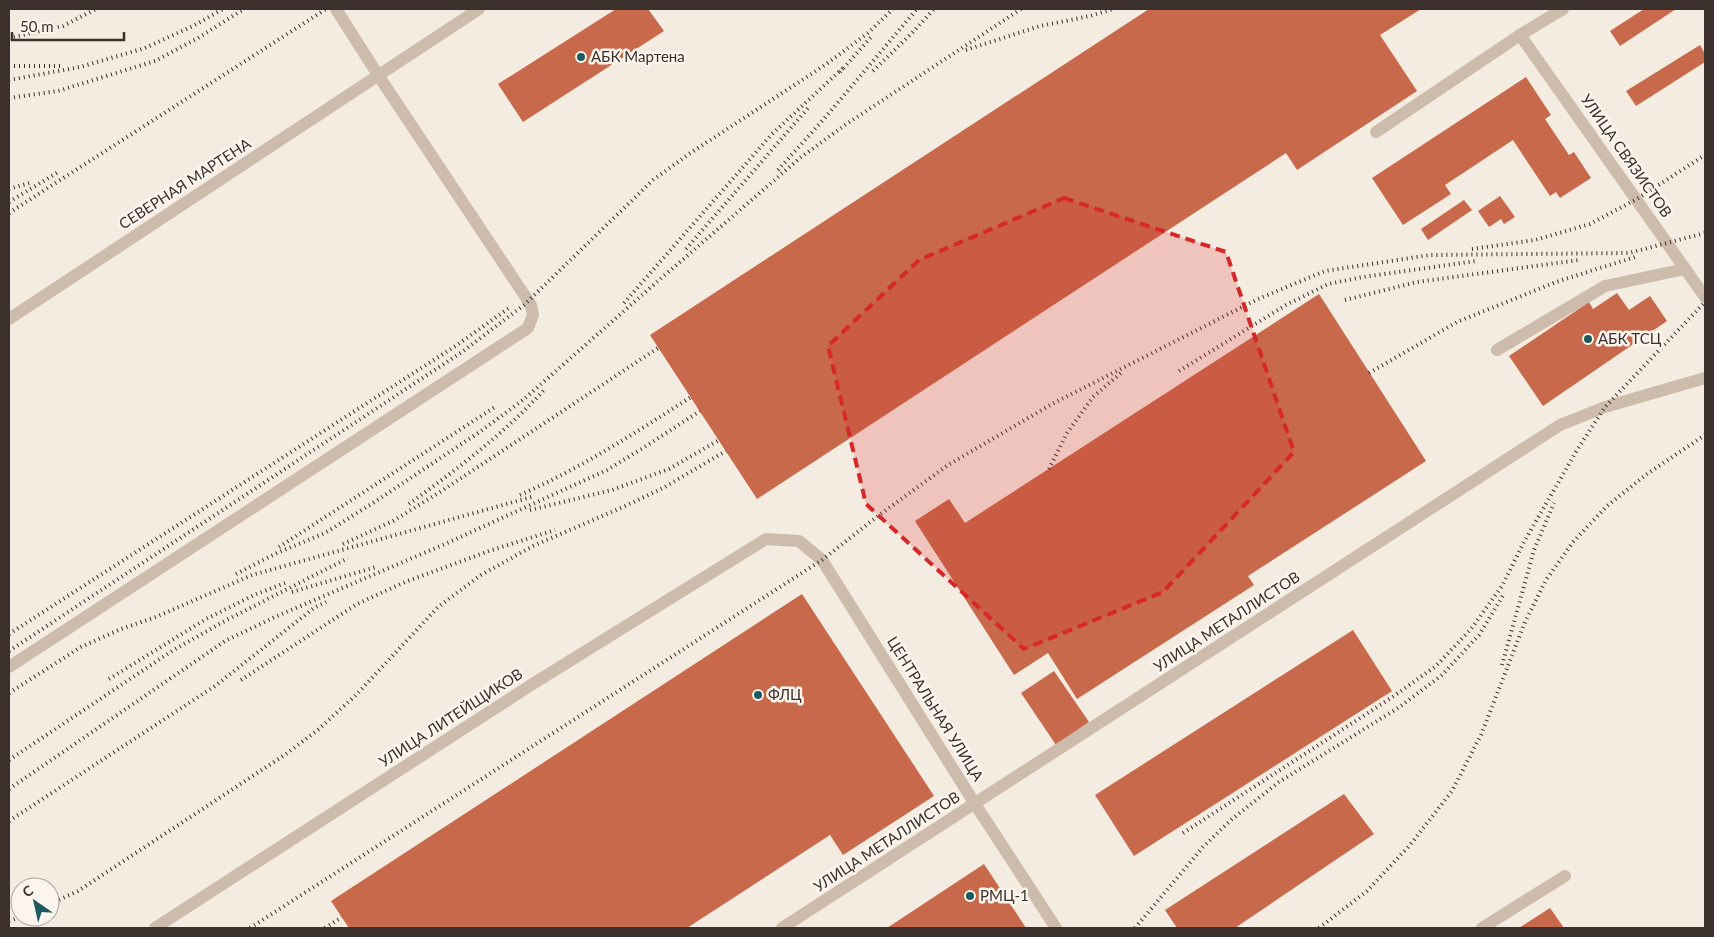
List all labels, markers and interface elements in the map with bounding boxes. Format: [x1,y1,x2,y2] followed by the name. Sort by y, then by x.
[12,10,125,42] scale bar
[20,17,54,35] text: 50 m
[591,47,685,65] place label: АБК Мартена
[575,51,587,63] marker: АБК Мартена
[1577,90,1676,221] street label: УЛИЦА СВЯЗИСТОВ
[115,133,254,233] street label: СЕВЕРНАЯ МАРТЕНА
[1598,329,1662,347] place label: АБК ТСЦ
[1582,333,1594,345] marker: АБК ТСЦ
[1150,567,1303,675] street label: УЛИЦА МЕТАЛЛИСТОВ
[884,633,988,785] street label: ЦЕНТРАЛЬНАЯ УЛИЦА
[375,664,526,770] street label: УЛИЦА ЛИТЕЙЩИКОВ
[768,685,802,703] place label: ФЛЦ
[752,689,764,701] marker: ФЛЦ
[810,787,963,895] street label: УЛИЦА МЕТАЛЛИСТОВ
[10,877,60,927] north arrow
[19,881,37,900] text: С
[980,886,1029,904] place label: РМЦ-1
[964,890,976,902] marker: РМЦ-1

